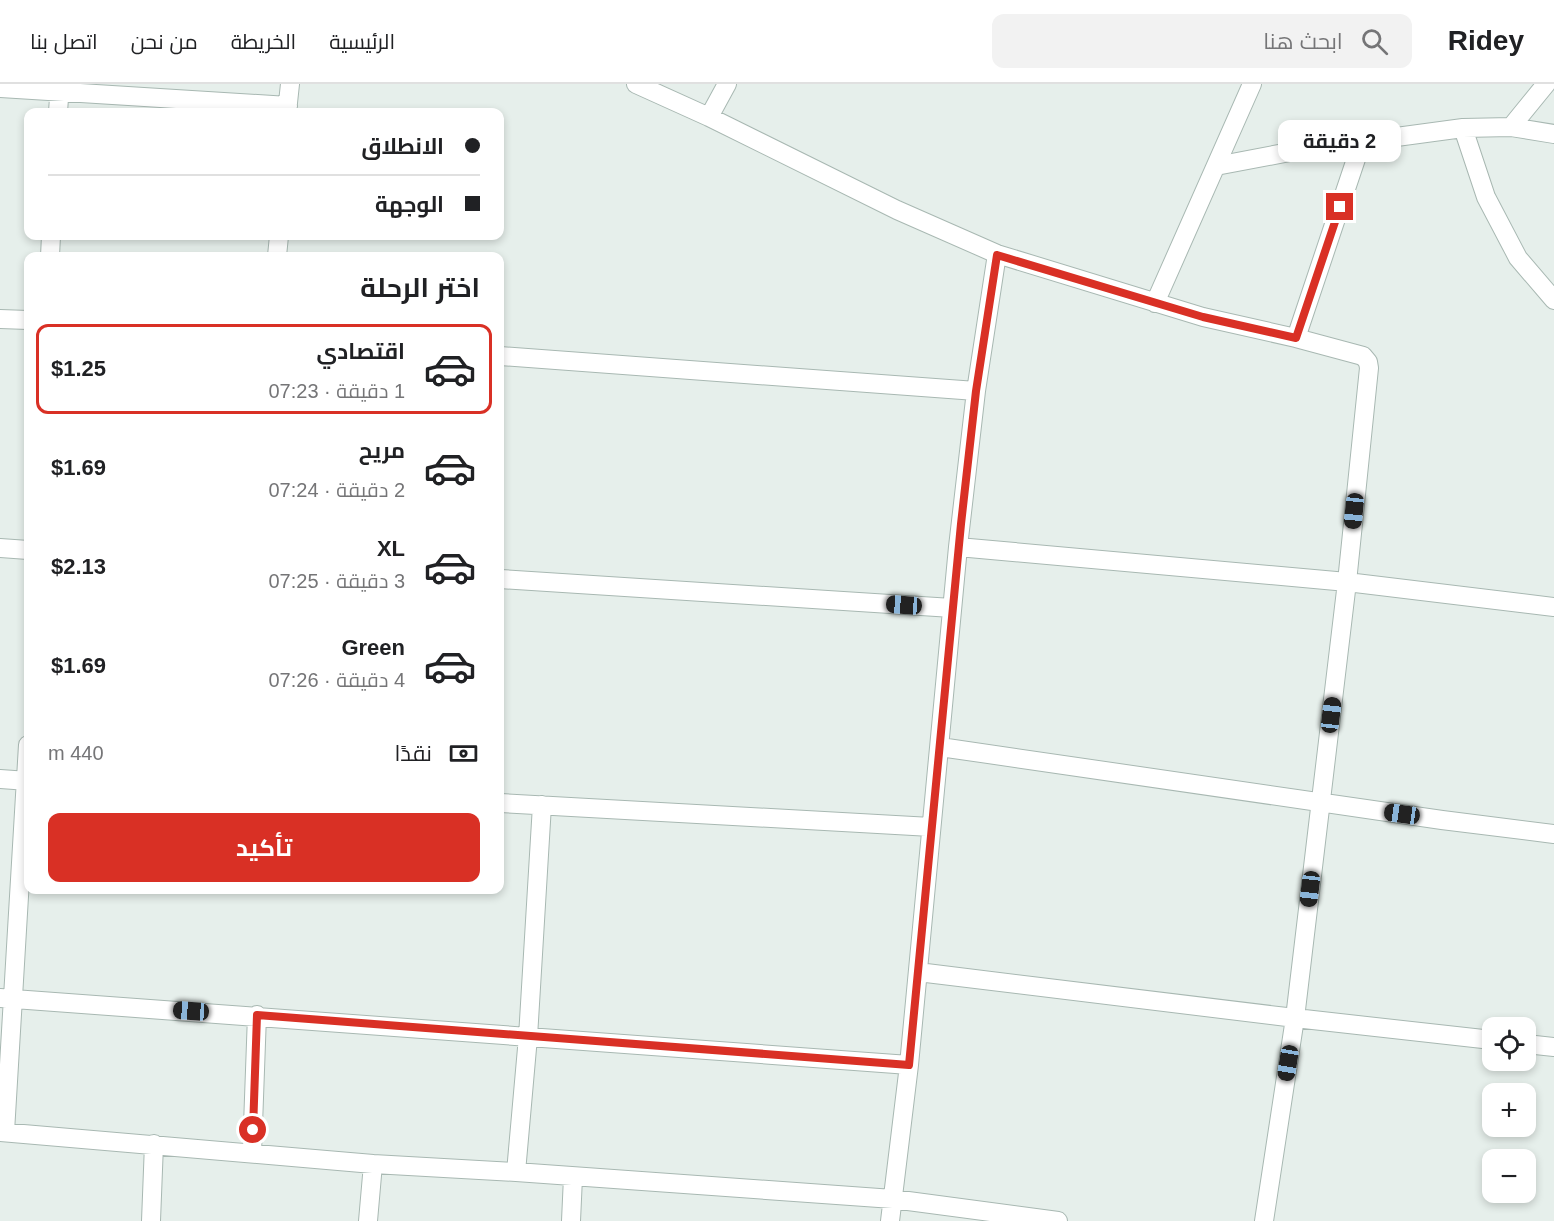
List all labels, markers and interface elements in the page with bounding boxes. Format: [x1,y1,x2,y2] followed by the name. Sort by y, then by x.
[992,14,1412,68] search box
[1358,25,1391,58] icon: search
[1448,25,1524,56] text: Ridey
[1263,29,1343,54] text: ابحث هنا
[30,30,98,53] text: اتصل بنا
[131,30,198,53] text: من نحن
[231,30,296,53] text: الخريطة
[329,30,395,53] text: الرئيسية
[1278,120,1402,162] callout: 2 دقيقة
[1303,130,1376,152] text: 2 دقيقة
[361,134,444,159] text: الانطلاق
[375,192,444,217] text: الوجهة
[1326,193,1353,220] route end
[360,273,480,303] text: اختر الرحلة
[316,339,405,364] text: اقتصادي
[423,342,477,396] icon: car
[51,356,106,381] text: $1.25
[268,380,405,402] text: 1 دقيقة · 07:23
[359,438,405,463] text: مريح
[423,441,477,495] icon: car
[51,455,106,480] text: $1.69
[268,479,405,501] text: 2 دقيقة · 07:24
[1343,492,1365,530] car
[377,536,405,561] text: XL
[423,540,477,594] icon: car
[51,554,106,579] text: $2.13
[268,570,405,592] text: 3 دقيقة · 07:25
[885,595,923,615] car
[341,635,405,660] text: Green
[423,639,477,693] icon: car
[51,653,106,678] text: $1.69
[268,669,405,691] text: 4 دقيقة · 07:26
[1320,696,1342,734] car
[447,737,480,770] icon: cash
[394,741,432,766] text: نقدًا
[48,742,104,764] text: 440 m
[1383,803,1421,825] car
[48,813,480,882] button: تأكيد
[1299,870,1321,908] car
[172,1001,210,1021] car
[1482,1017,1536,1203] map controls
[1482,1017,1536,1071] button: locate
[1276,1044,1300,1082] car
[1482,1083,1536,1137] button: +
[239,1116,266,1143] route start
[1482,1149,1536,1203] button: −

